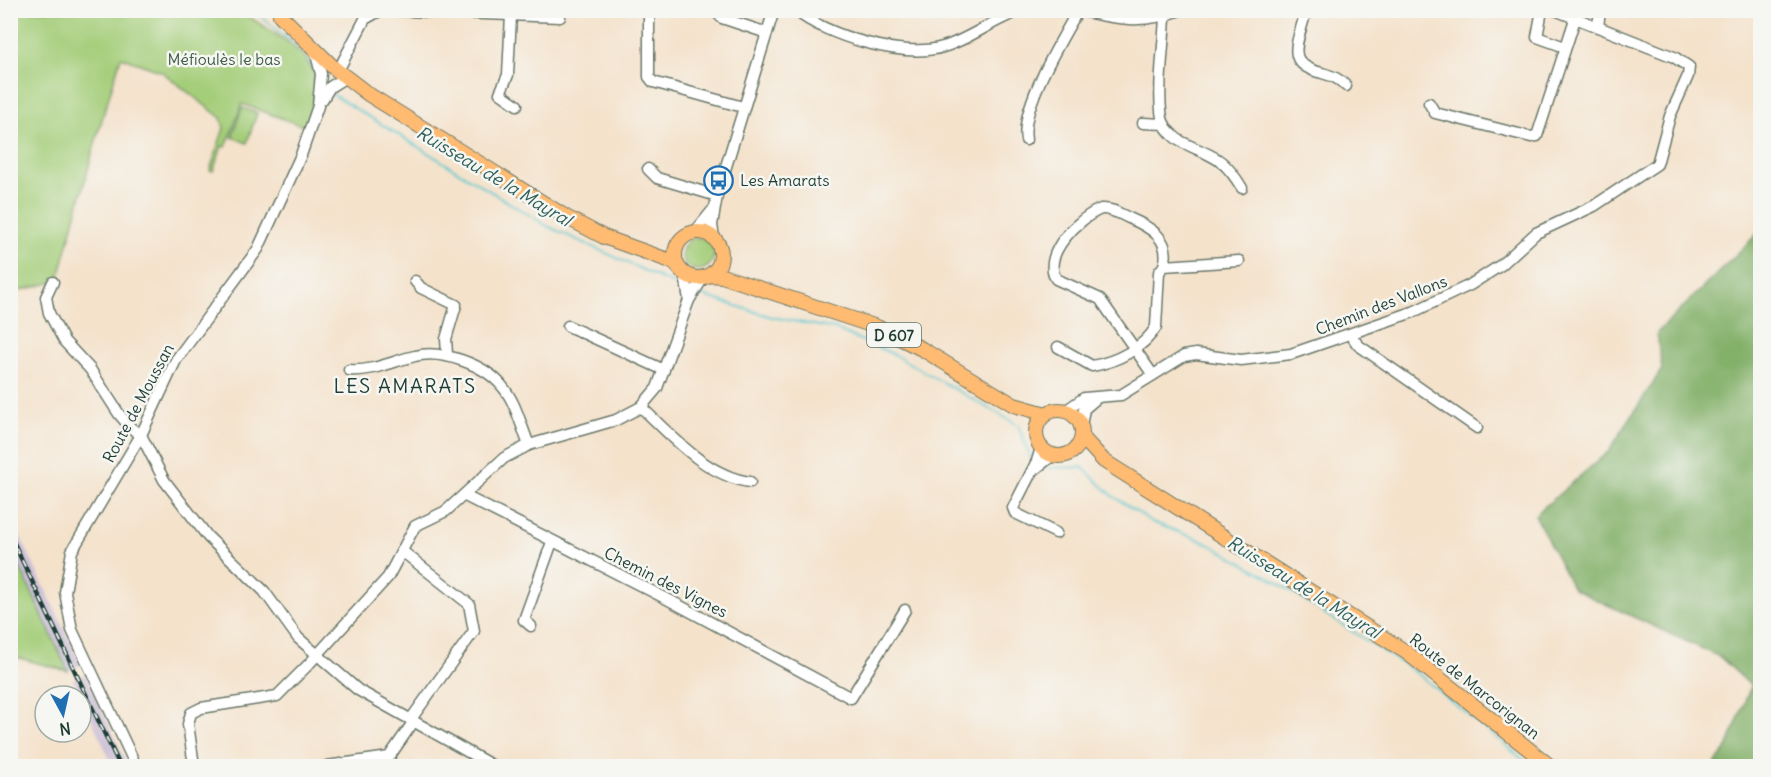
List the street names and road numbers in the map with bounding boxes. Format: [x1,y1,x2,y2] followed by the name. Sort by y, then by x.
[1312,271,1450,339] street label: Chemin des Vallons
[867,323,921,347] road number: D 607
[98,340,178,466] street label: Route de Moussan
[601,542,731,622] street label: Chemin des Vignes
[1406,629,1544,743] street label: Route de Marcorignan

